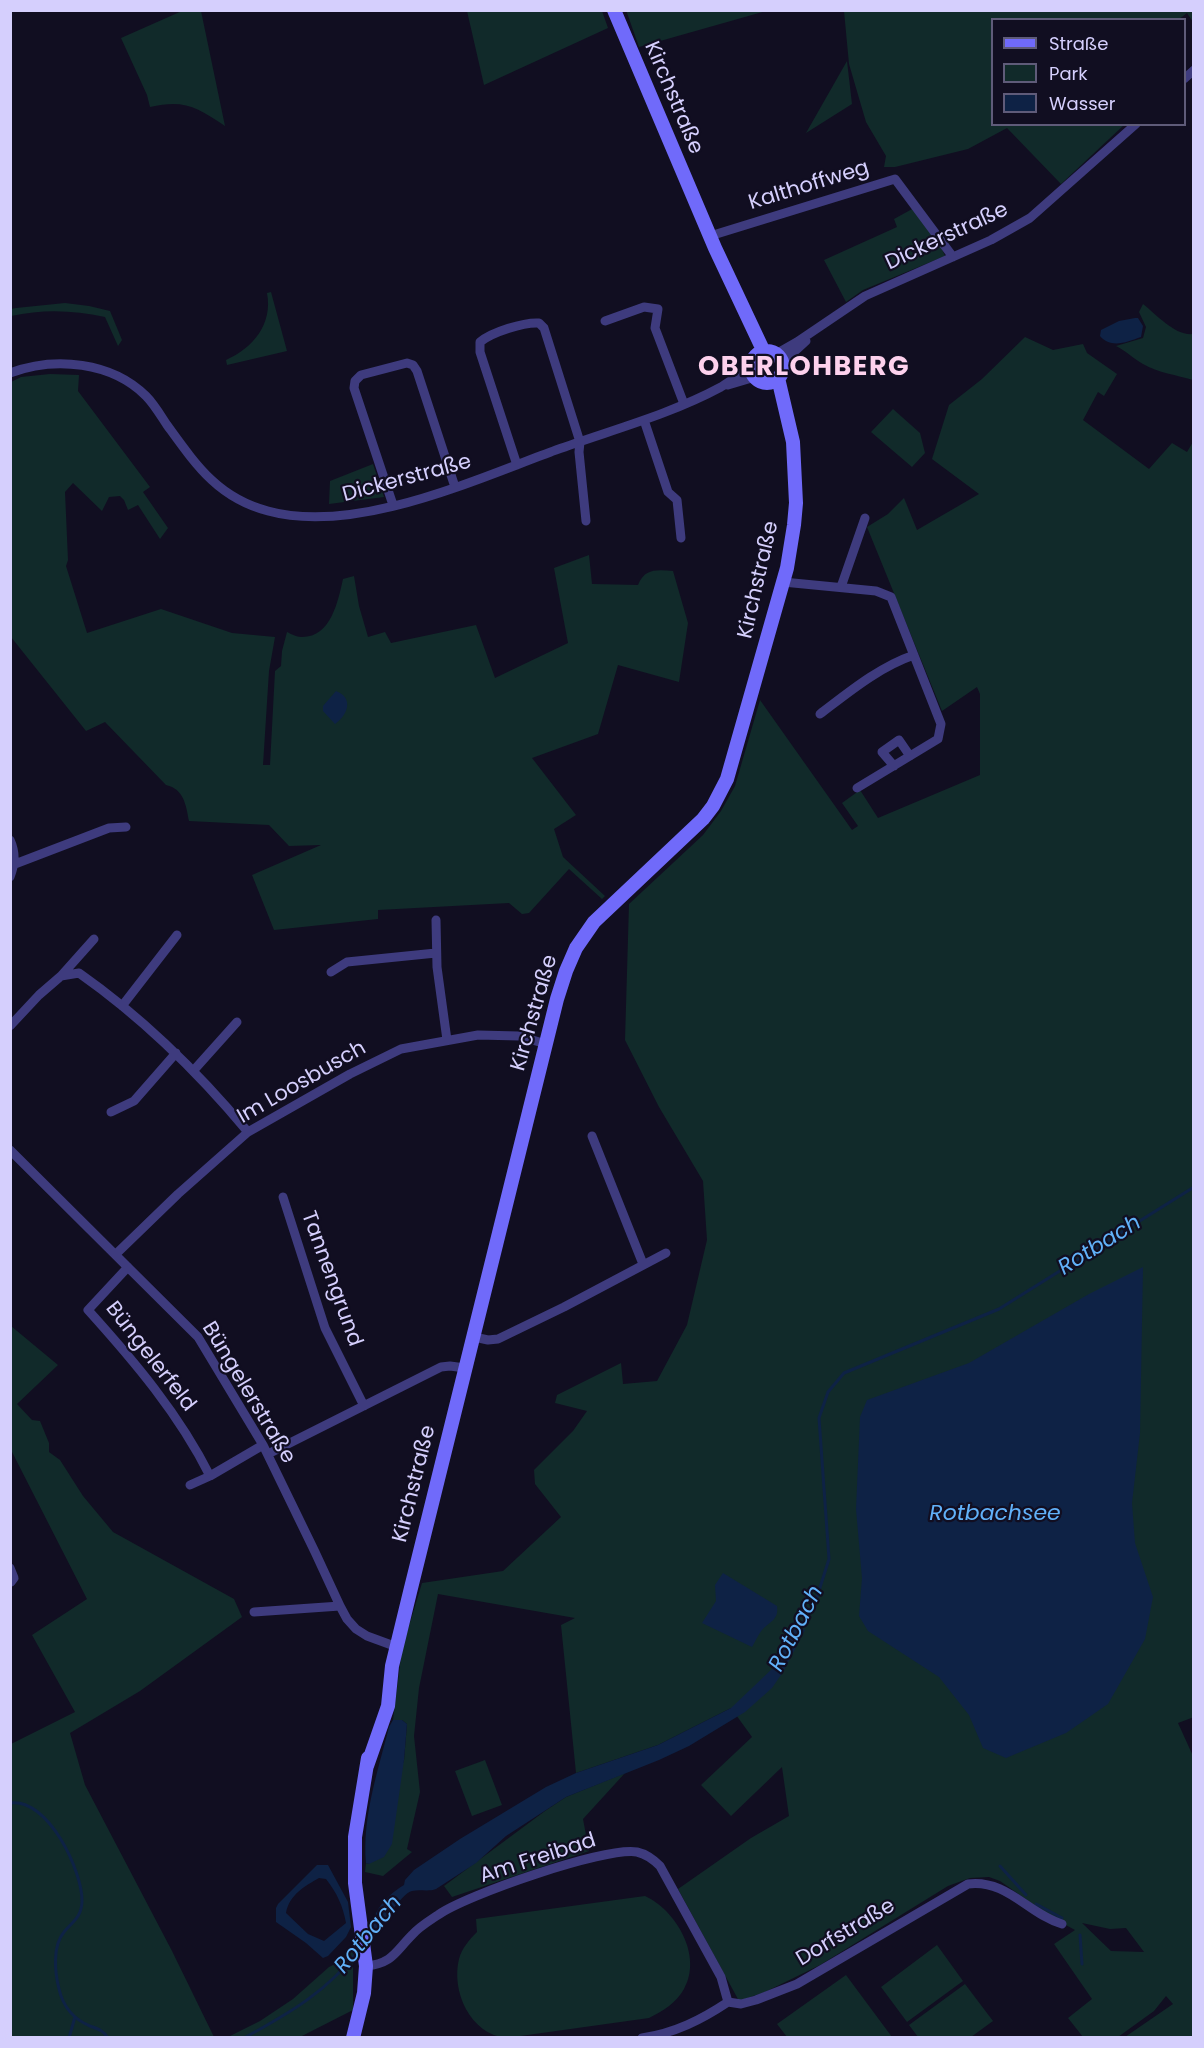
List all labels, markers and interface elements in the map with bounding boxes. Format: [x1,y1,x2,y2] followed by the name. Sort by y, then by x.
[991,18,1186,126] legend
[1049,31,1108,56] text: Straße
[638,38,708,158] street label: Kirchstraße
[1049,61,1088,86] text: Park
[1049,91,1115,116] text: Wasser
[746,156,872,216] street label: Kalthoffweg
[882,198,1012,276] street label: Dickerstraße
[698,352,910,384] district label: OBERLOHBERG
[340,450,474,508] street label: Dickerstraße
[733,519,785,641] street label: Kirchstraße
[506,952,564,1074] street label: Kirchstraße
[233,1036,371,1130] street label: Im Loosbusch
[295,1208,367,1350] street label: Tannengrund
[1054,1210,1146,1282] water label: Rotbach
[99,1297,201,1417] street label: Büngelerfeld
[196,1318,300,1468] street label: Büngelerstraße
[388,1423,442,1545] street label: Kirchstraße
[929,1501,1061,1527] water label: Rotbachsee
[764,1582,830,1676] water label: Rotbach
[477,1828,599,1890] street label: Am Freibad
[330,1891,408,1979] water label: Rotbach
[792,1894,900,1972] street label: Dorfstraße

